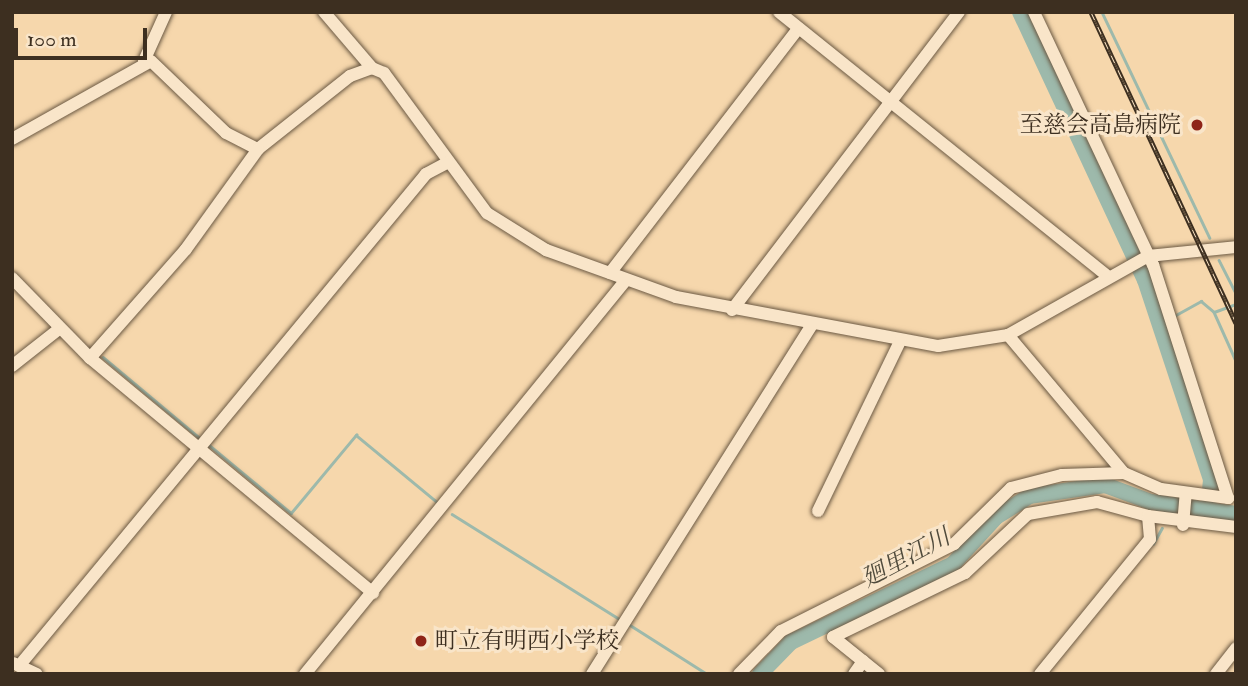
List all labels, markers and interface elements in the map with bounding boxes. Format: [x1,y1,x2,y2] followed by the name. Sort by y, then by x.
[18,14,150,58] scale bar
[27,26,77,53] text: 100 m
[1020,111,1181,139] place label: 至慈会高島病院
[1187,115,1207,135] marker: 至慈会高島病院
[857,523,955,593] water label: 廻里江川
[435,627,619,655] place label: 町立有明西小学校
[413,633,429,649] marker: 町立有明西小学校

